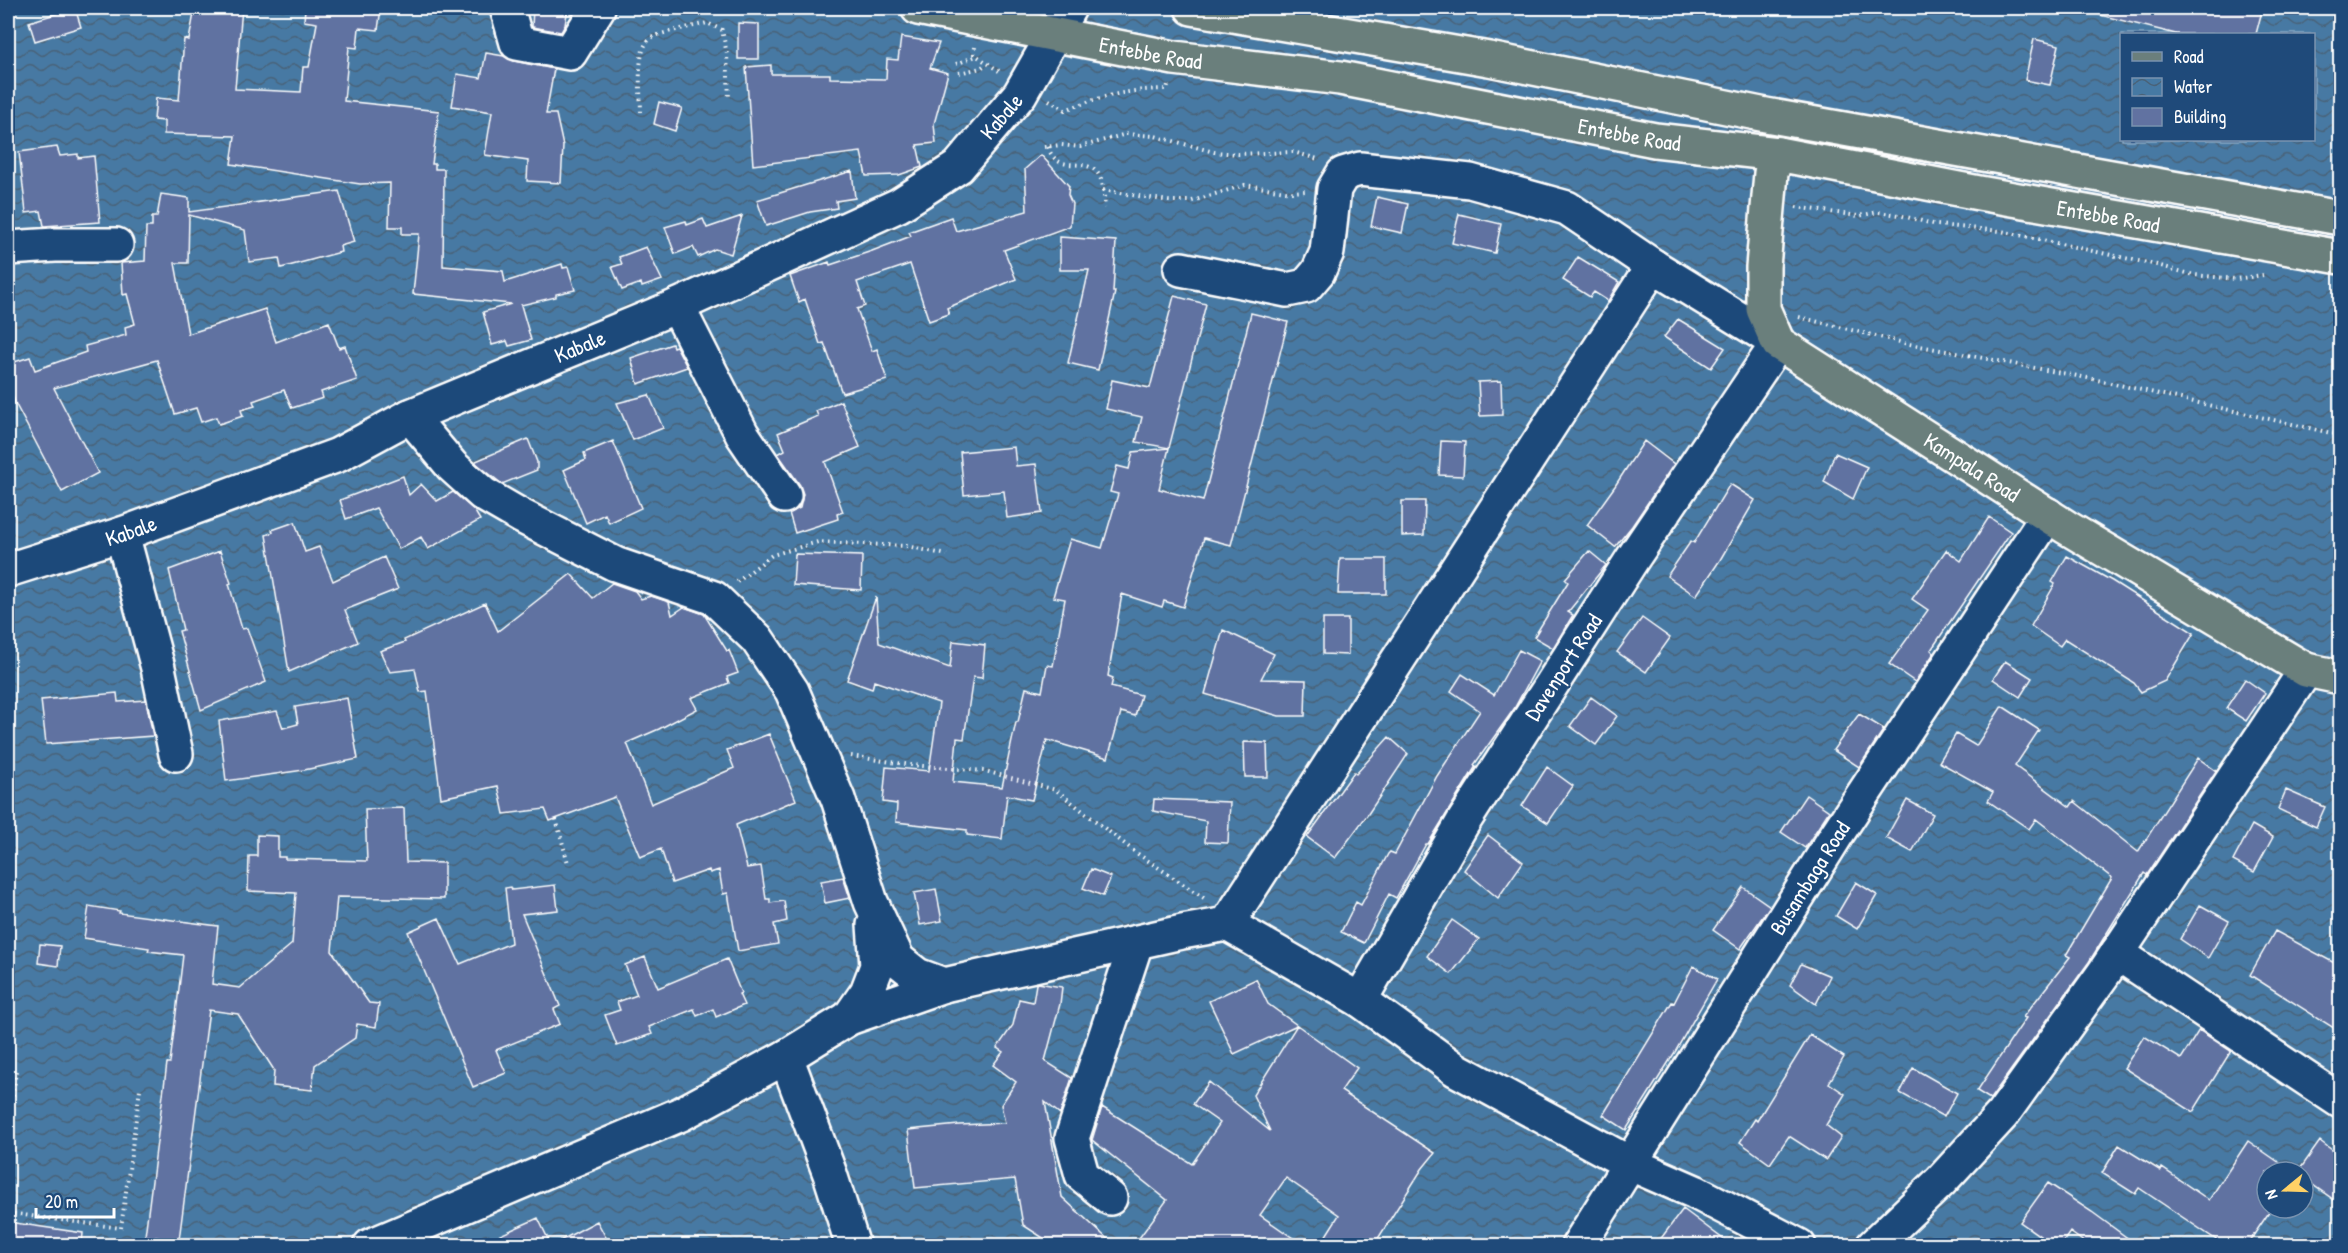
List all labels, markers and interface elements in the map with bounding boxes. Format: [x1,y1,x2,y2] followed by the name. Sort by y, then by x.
[1097,29,1204,76] street label: Entebbe Road
[2120,33,2315,141] legend
[2174,44,2204,69] text: Road
[2174,74,2212,99] text: Water
[973,86,1030,146] street label: Kabale
[2174,104,2226,129] text: Building
[1575,110,1683,158] street label: Entebbe Road
[2054,192,2163,240] street label: Entebbe Road
[550,322,610,370] street label: Kabale
[1918,425,2026,509] street label: Kampala Road
[101,508,161,553] street label: Kabale
[1517,607,1609,726] street label: Davenport Road
[1762,815,1857,940] street label: Busambaga Road
[2255,1160,2315,1220] north arrow
[36,1181,114,1219] scale bar
[2259,1187,2283,1202] text: N
[45,1189,78,1214] text: 20 m

